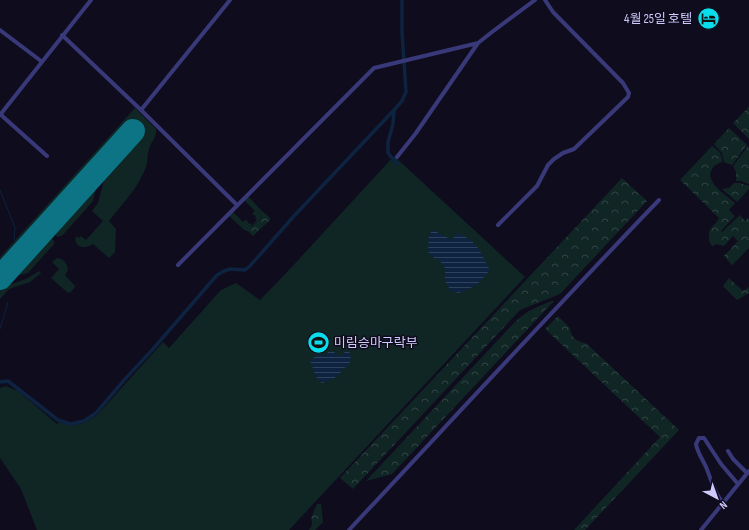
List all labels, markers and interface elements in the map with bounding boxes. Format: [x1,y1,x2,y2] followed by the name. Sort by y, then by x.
[695,6,721,32] hotel icon: 4월 25일 호텔
[624,11,692,27] place label: 4월 25일 호텔
[305,330,331,356] sports icon: 미림승마구락부
[334,335,418,351] place label: 미림승마구락부
[697,478,737,518] north arrow
[717,498,730,512] text: N

